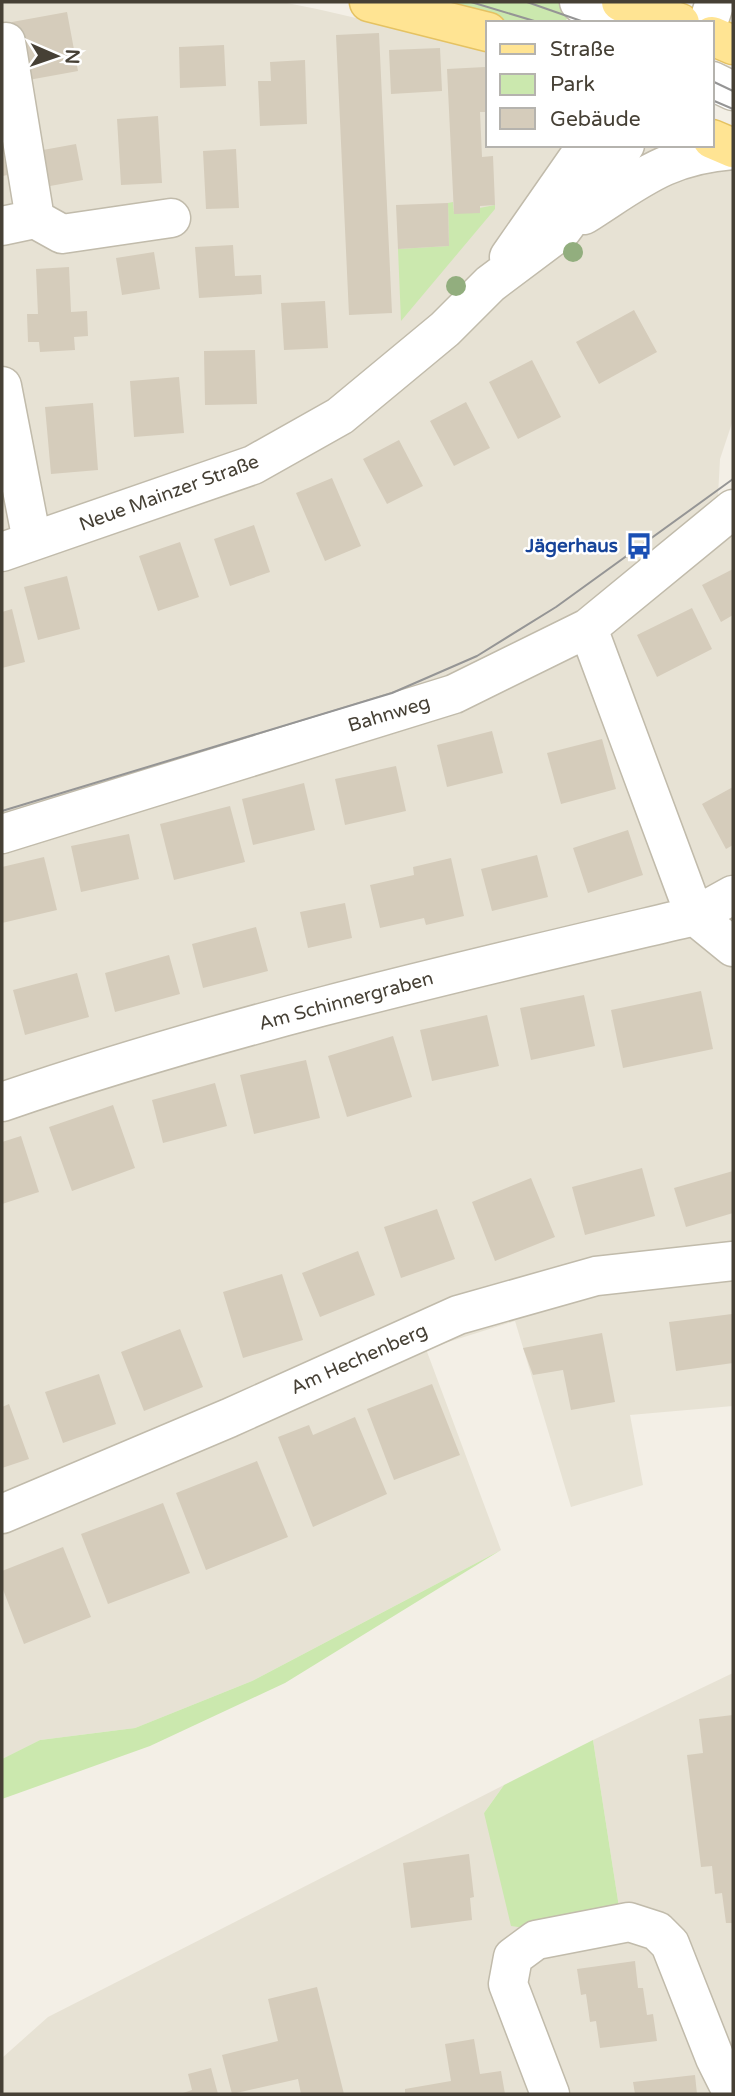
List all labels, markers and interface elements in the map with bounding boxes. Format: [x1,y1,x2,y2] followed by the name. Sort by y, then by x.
[21,21,91,91] north arrow
[486,21,714,147] legend
[550,37,615,62] text: Straße
[61,49,83,65] text: N
[550,72,595,97] text: Park
[550,107,641,132] text: Gebäude
[76,450,262,536] street label: Neue Mainzer Straße
[624,531,654,561] bus stop icon: Jägerhaus
[525,535,618,558] place label: Jägerhaus
[345,691,433,737] street label: Bahnweg
[256,967,436,1035] street label: Am Schinnergraben
[287,1319,431,1399] street label: Am Hechenberg

